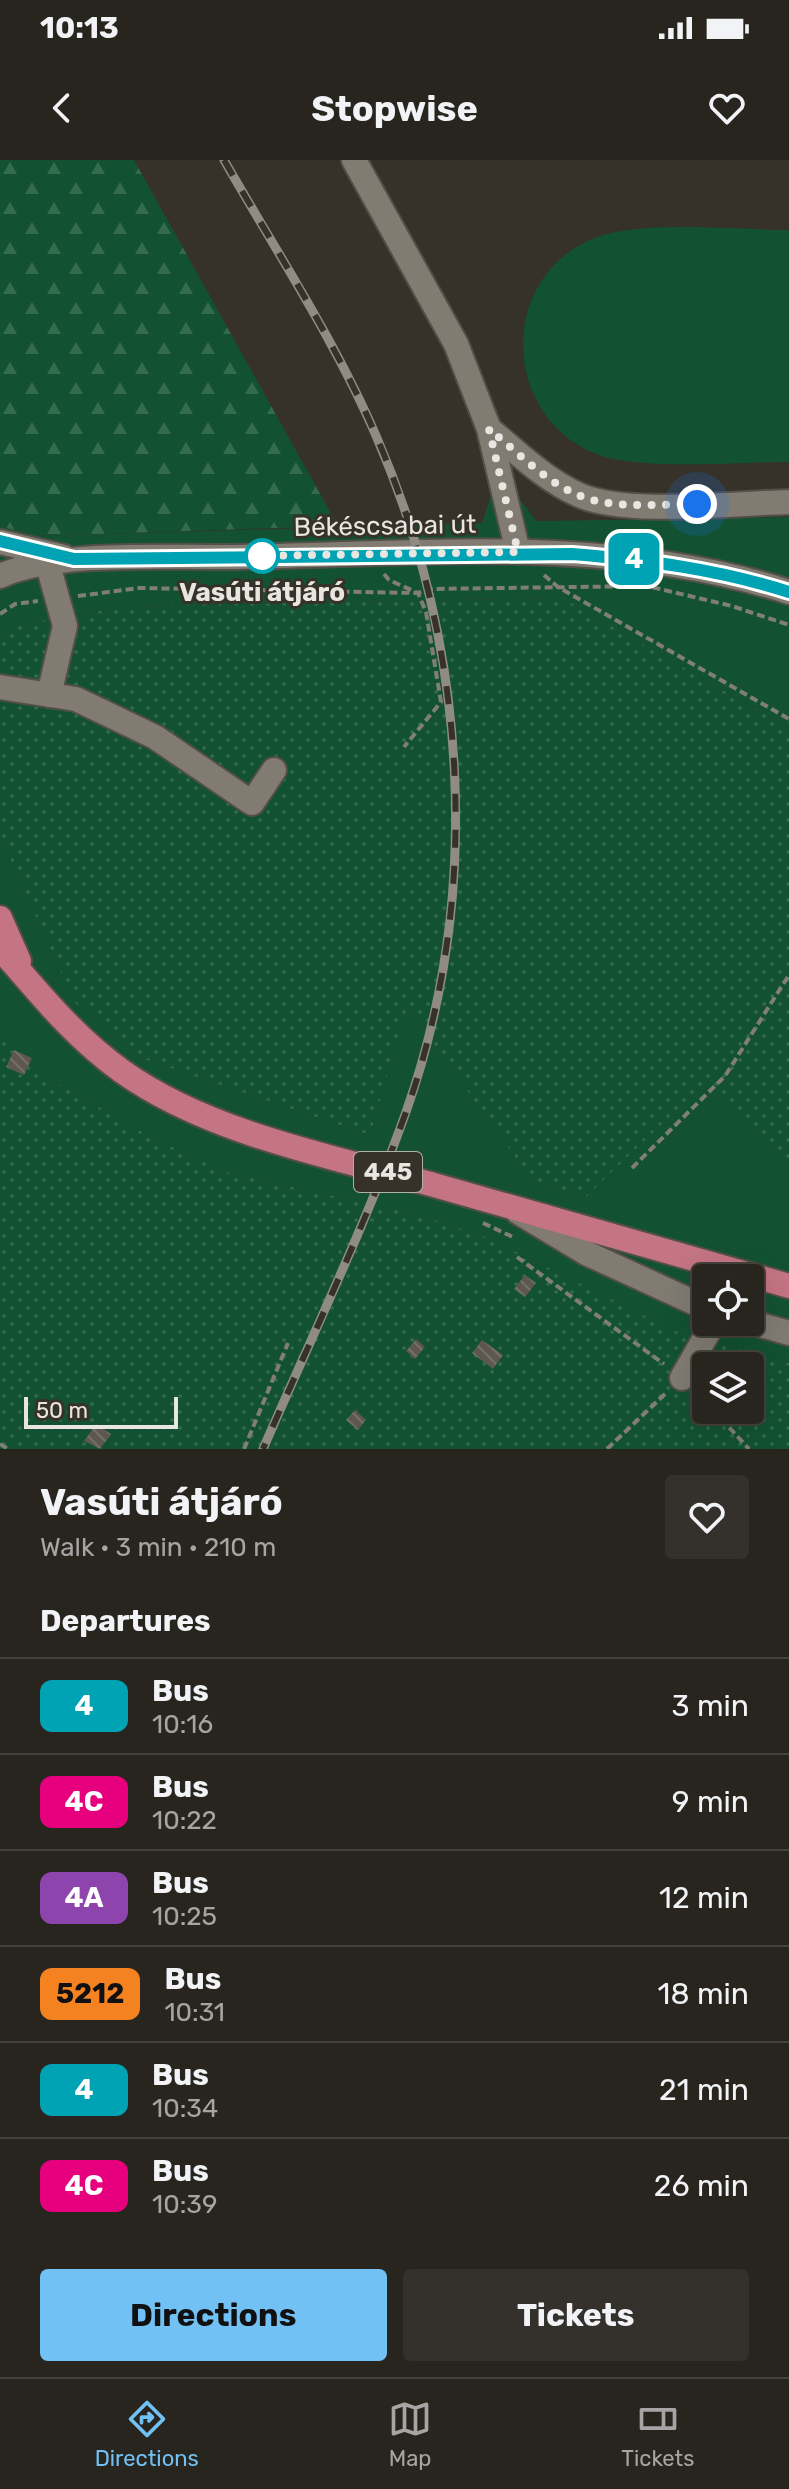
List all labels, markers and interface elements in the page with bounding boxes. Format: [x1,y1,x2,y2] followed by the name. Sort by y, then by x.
[40,10,119,46] text: 10:13
[40,86,84,130] icon: back
[705,86,749,130] icon: heart
[311,87,478,130] text: Stopwise
[677,484,717,524] your location
[293,509,477,543] street label: Békéscsabai út
[608,533,660,585] line badge: 4
[245,539,279,573] marker: Vasúti átjáró
[624,542,644,575] text: 4
[179,577,345,608] place label: Vasúti átjáró
[354,1152,422,1192] road number: 445
[692,1264,764,1424] map controls
[692,1264,764,1336] button: locate
[692,1352,764,1424] button: layers
[24,1393,178,1429] scale bar
[36,1397,88,1424] text: 50 m
[665,1475,749,1559] button: heart
[40,1479,283,1525] text: Vasúti átjáró
[40,1532,276,1563] text: Walk · 3 min · 210 m
[40,1603,211,1639] text: Departures
[152,1673,209,1709] text: Bus
[672,1688,749,1724] text: 3 min
[74,1689,94,1722] text: 4
[152,1709,213,1740] text: 10:16
[152,1769,209,1805] text: Bus
[672,1784,749,1820] text: 9 min
[65,1785,103,1818] text: 4C
[152,1805,217,1836] text: 10:22
[152,1865,209,1901] text: Bus
[659,1880,749,1916] text: 12 min
[64,1881,104,1914] text: 4A
[152,1901,217,1932] text: 10:25
[164,1961,221,1997] text: Bus
[658,1976,749,2012] text: 18 min
[56,1977,124,2010] text: 5212
[164,1997,225,2028] text: 10:31
[152,2057,209,2093] text: Bus
[659,2072,749,2108] text: 21 min
[74,2073,94,2106] text: 4
[152,2093,218,2124] text: 10:34
[152,2153,209,2189] text: Bus
[654,2168,749,2204] text: 26 min
[65,2169,103,2202] text: 4C
[152,2189,217,2220] text: 10:39
[40,2269,387,2361] button: Directions
[403,2269,749,2361] button: Tickets
[95,2397,199,2472] tab: Directions
[388,2397,432,2472] tab: Map
[621,2397,694,2472] tab: Tickets

